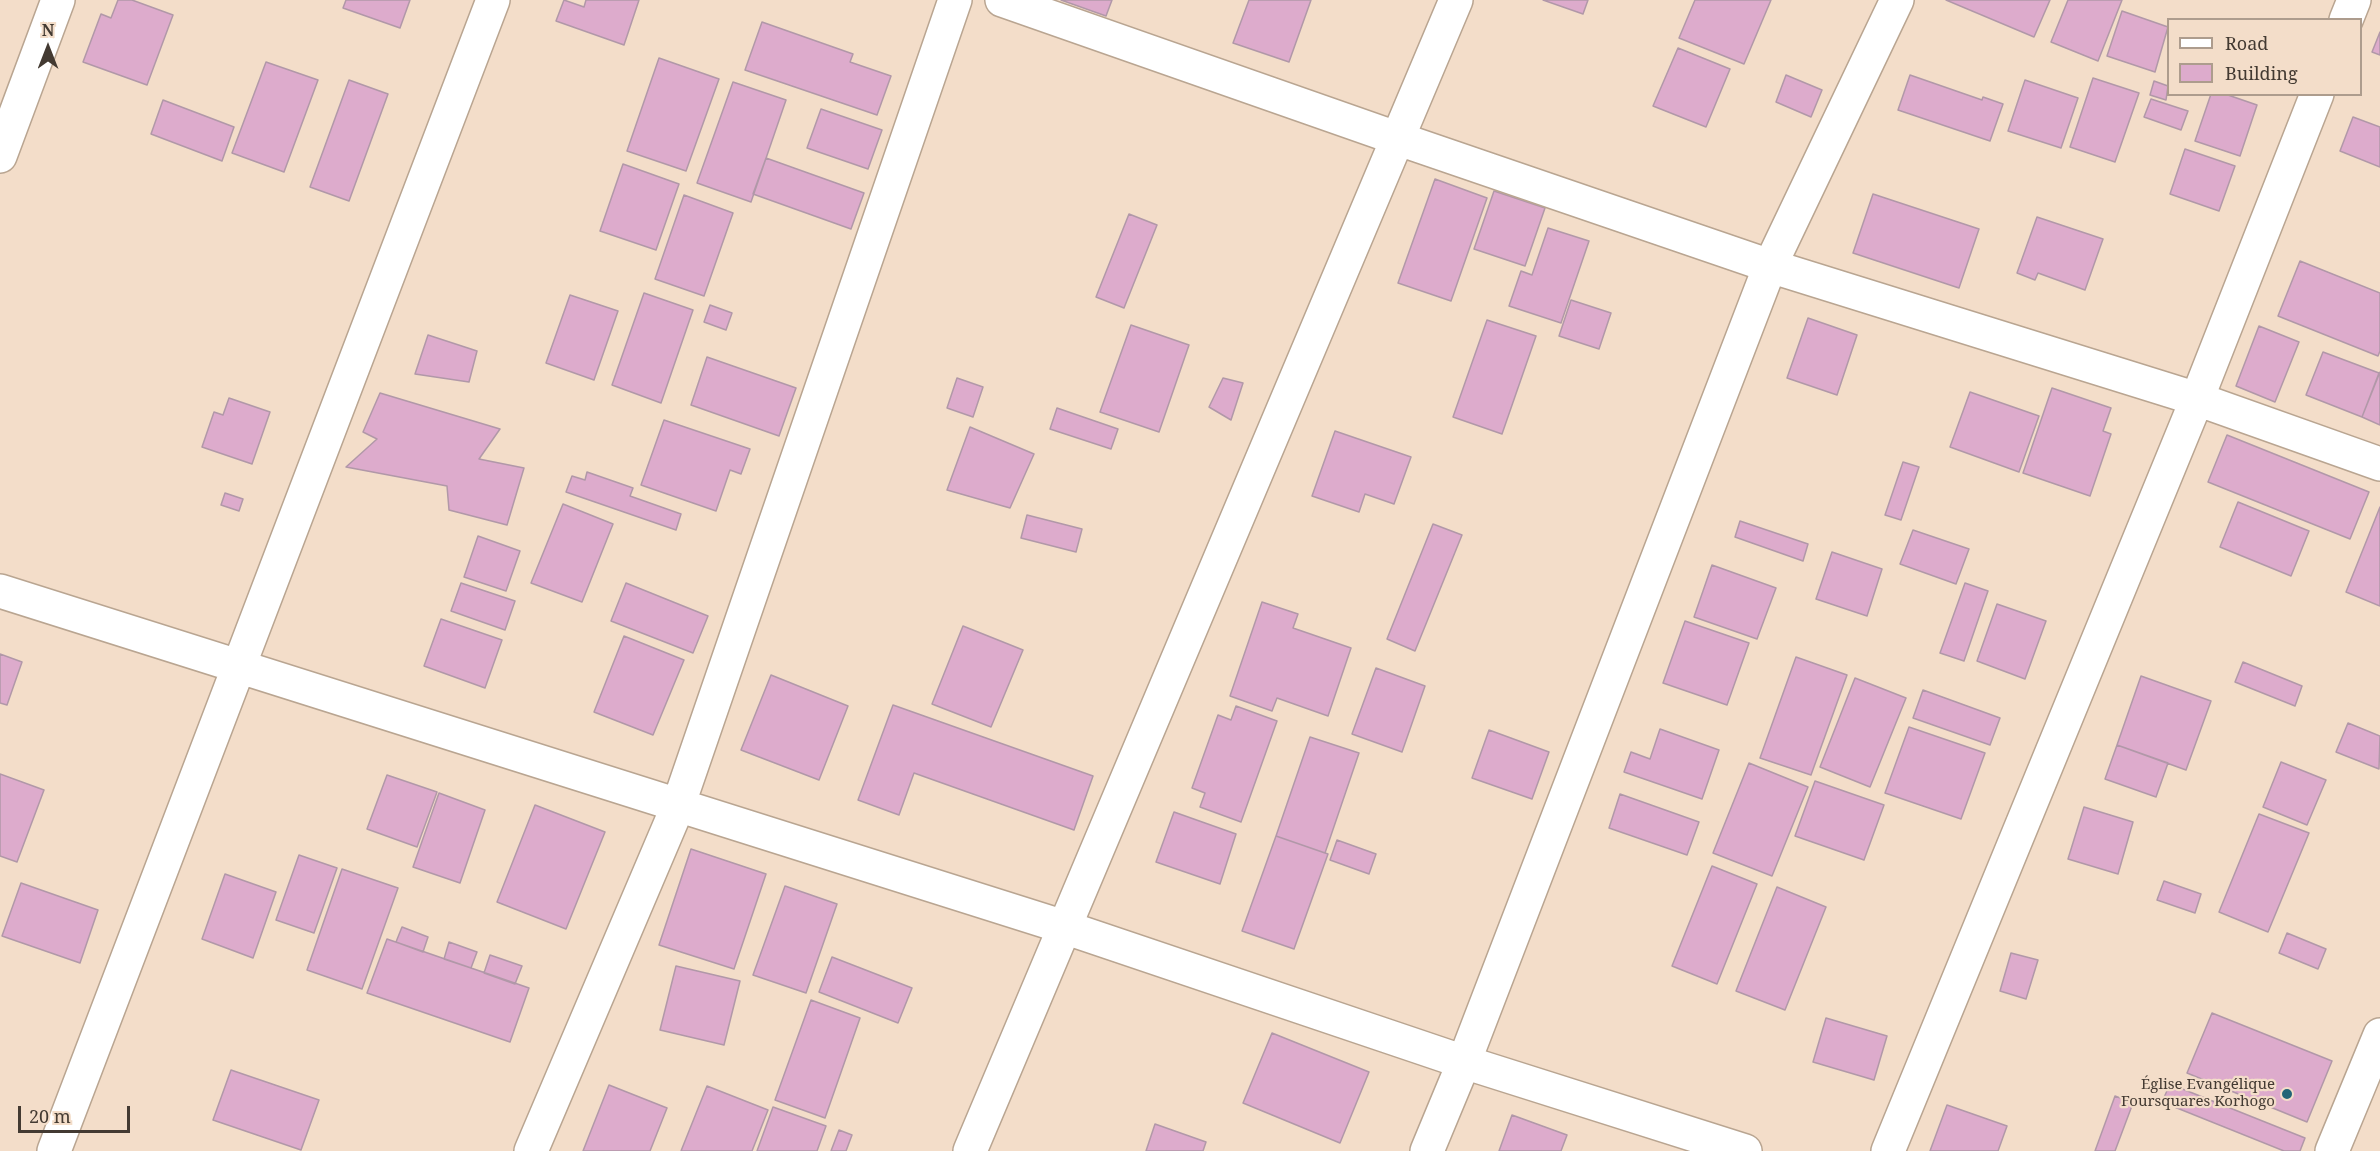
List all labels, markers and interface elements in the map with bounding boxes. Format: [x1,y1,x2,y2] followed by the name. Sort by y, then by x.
[18,18,78,78] north arrow
[2167,18,2362,96] legend
[42,19,54,41] text: N
[2225,31,2268,55] text: Road
[2225,61,2298,85] text: Building
[2121,1076,2275,1111] place label: Église Evangélique Foursquares Korhogo
[2280,1087,2294,1101] marker: Église Evangélique Foursquares Korhogo
[21,1094,134,1132] scale bar
[29,1104,71,1128] text: 20 m

